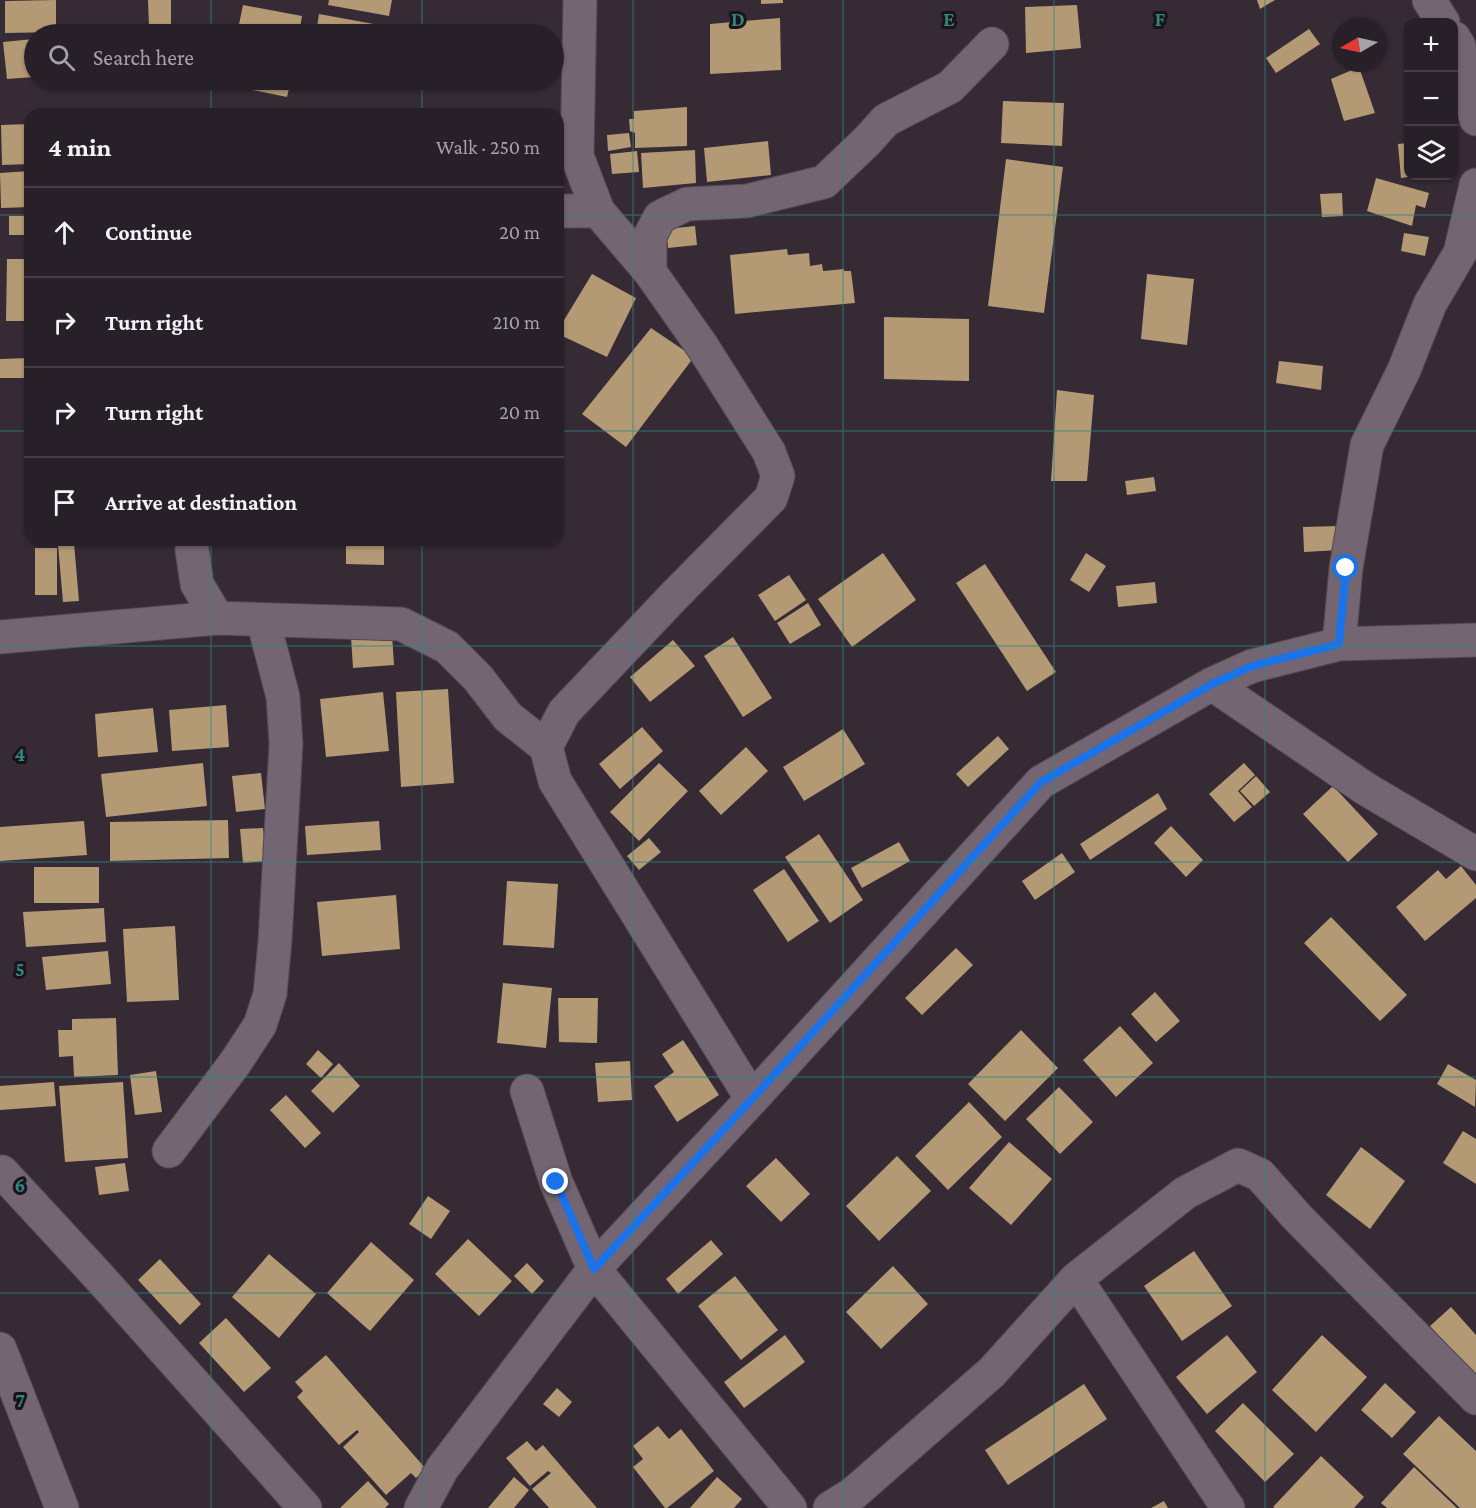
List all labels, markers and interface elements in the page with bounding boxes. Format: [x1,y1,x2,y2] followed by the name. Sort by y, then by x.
[731,8,745,30] text: D
[943,8,955,30] text: E
[1155,8,1166,30] text: F
[1332,18,1386,72] north arrow
[1404,18,1458,180] map controls
[1404,18,1458,72] button: +
[24,24,564,90] search box
[45,41,78,74] icon: search
[93,45,194,70] text: Search here
[1404,72,1458,126] button: −
[1404,126,1458,180] button: layers
[48,133,112,162] text: 4 min
[436,136,540,158] text: Walk · 250 m
[48,216,81,249] icon: ahead
[105,220,192,245] text: Continue
[499,221,540,243] text: 20 m
[48,306,81,339] icon: right
[105,310,203,335] text: Turn right
[493,311,540,333] text: 210 m
[48,396,81,429] icon: right
[105,400,203,425] text: Turn right
[499,401,540,423] text: 20 m
[48,486,81,519] icon: arrive
[105,490,297,515] text: Arrive at destination
[1332,554,1358,580] route start
[15,743,26,765] text: 4
[15,958,25,980] text: 5
[542,1168,568,1194] route end
[15,1174,25,1196] text: 6
[15,1389,25,1411] text: 7

